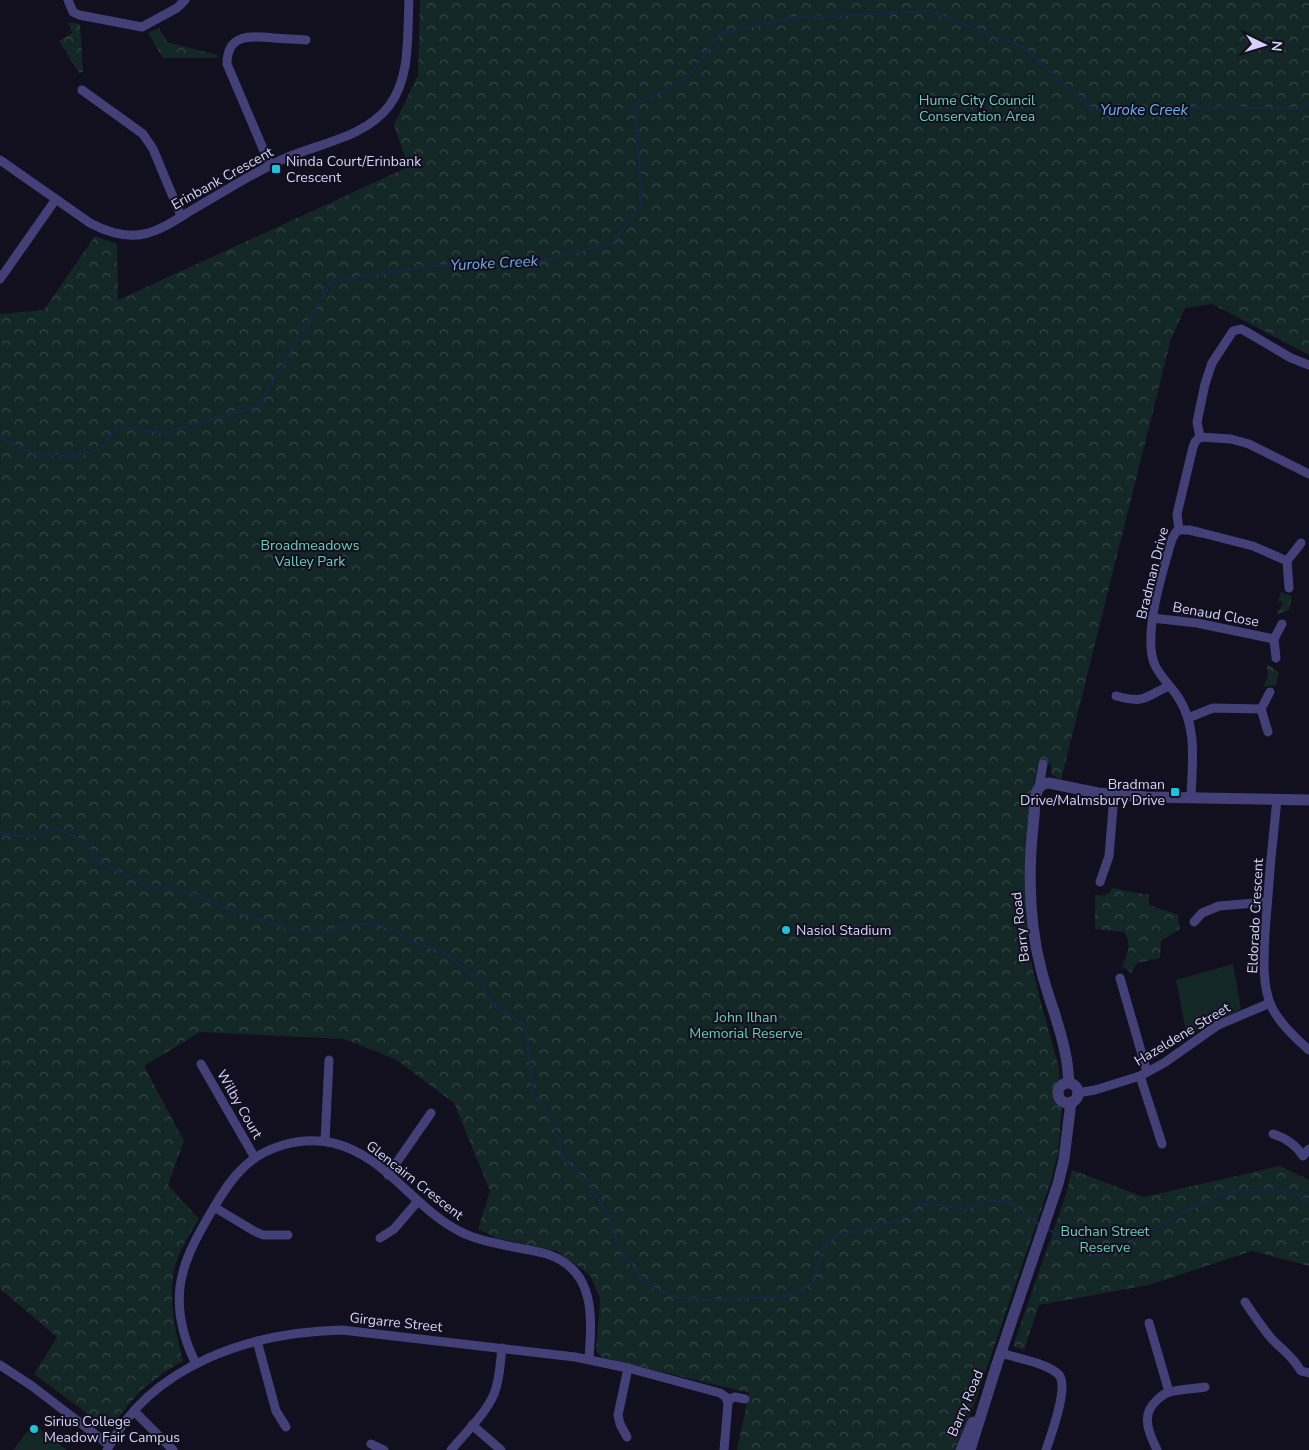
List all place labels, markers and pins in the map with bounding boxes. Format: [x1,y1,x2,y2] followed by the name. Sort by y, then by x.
[286,152,422,187] place label: Ninda Court/Erinbank Crescent
[270,163,282,175] marker: Ninda Court/Erinbank Crescent
[1020,775,1165,810] place label: Bradman Drive/Malmsbury Drive
[1169,786,1181,798] marker: Bradman Drive/Malmsbury Drive
[796,921,891,940] place label: Nasiol Stadium
[780,924,792,936] marker: Nasiol Stadium
[44,1412,180,1447] place label: Sirius College Meadow Fair Campus
[28,1423,40,1435] marker: Sirius College Meadow Fair Campus

